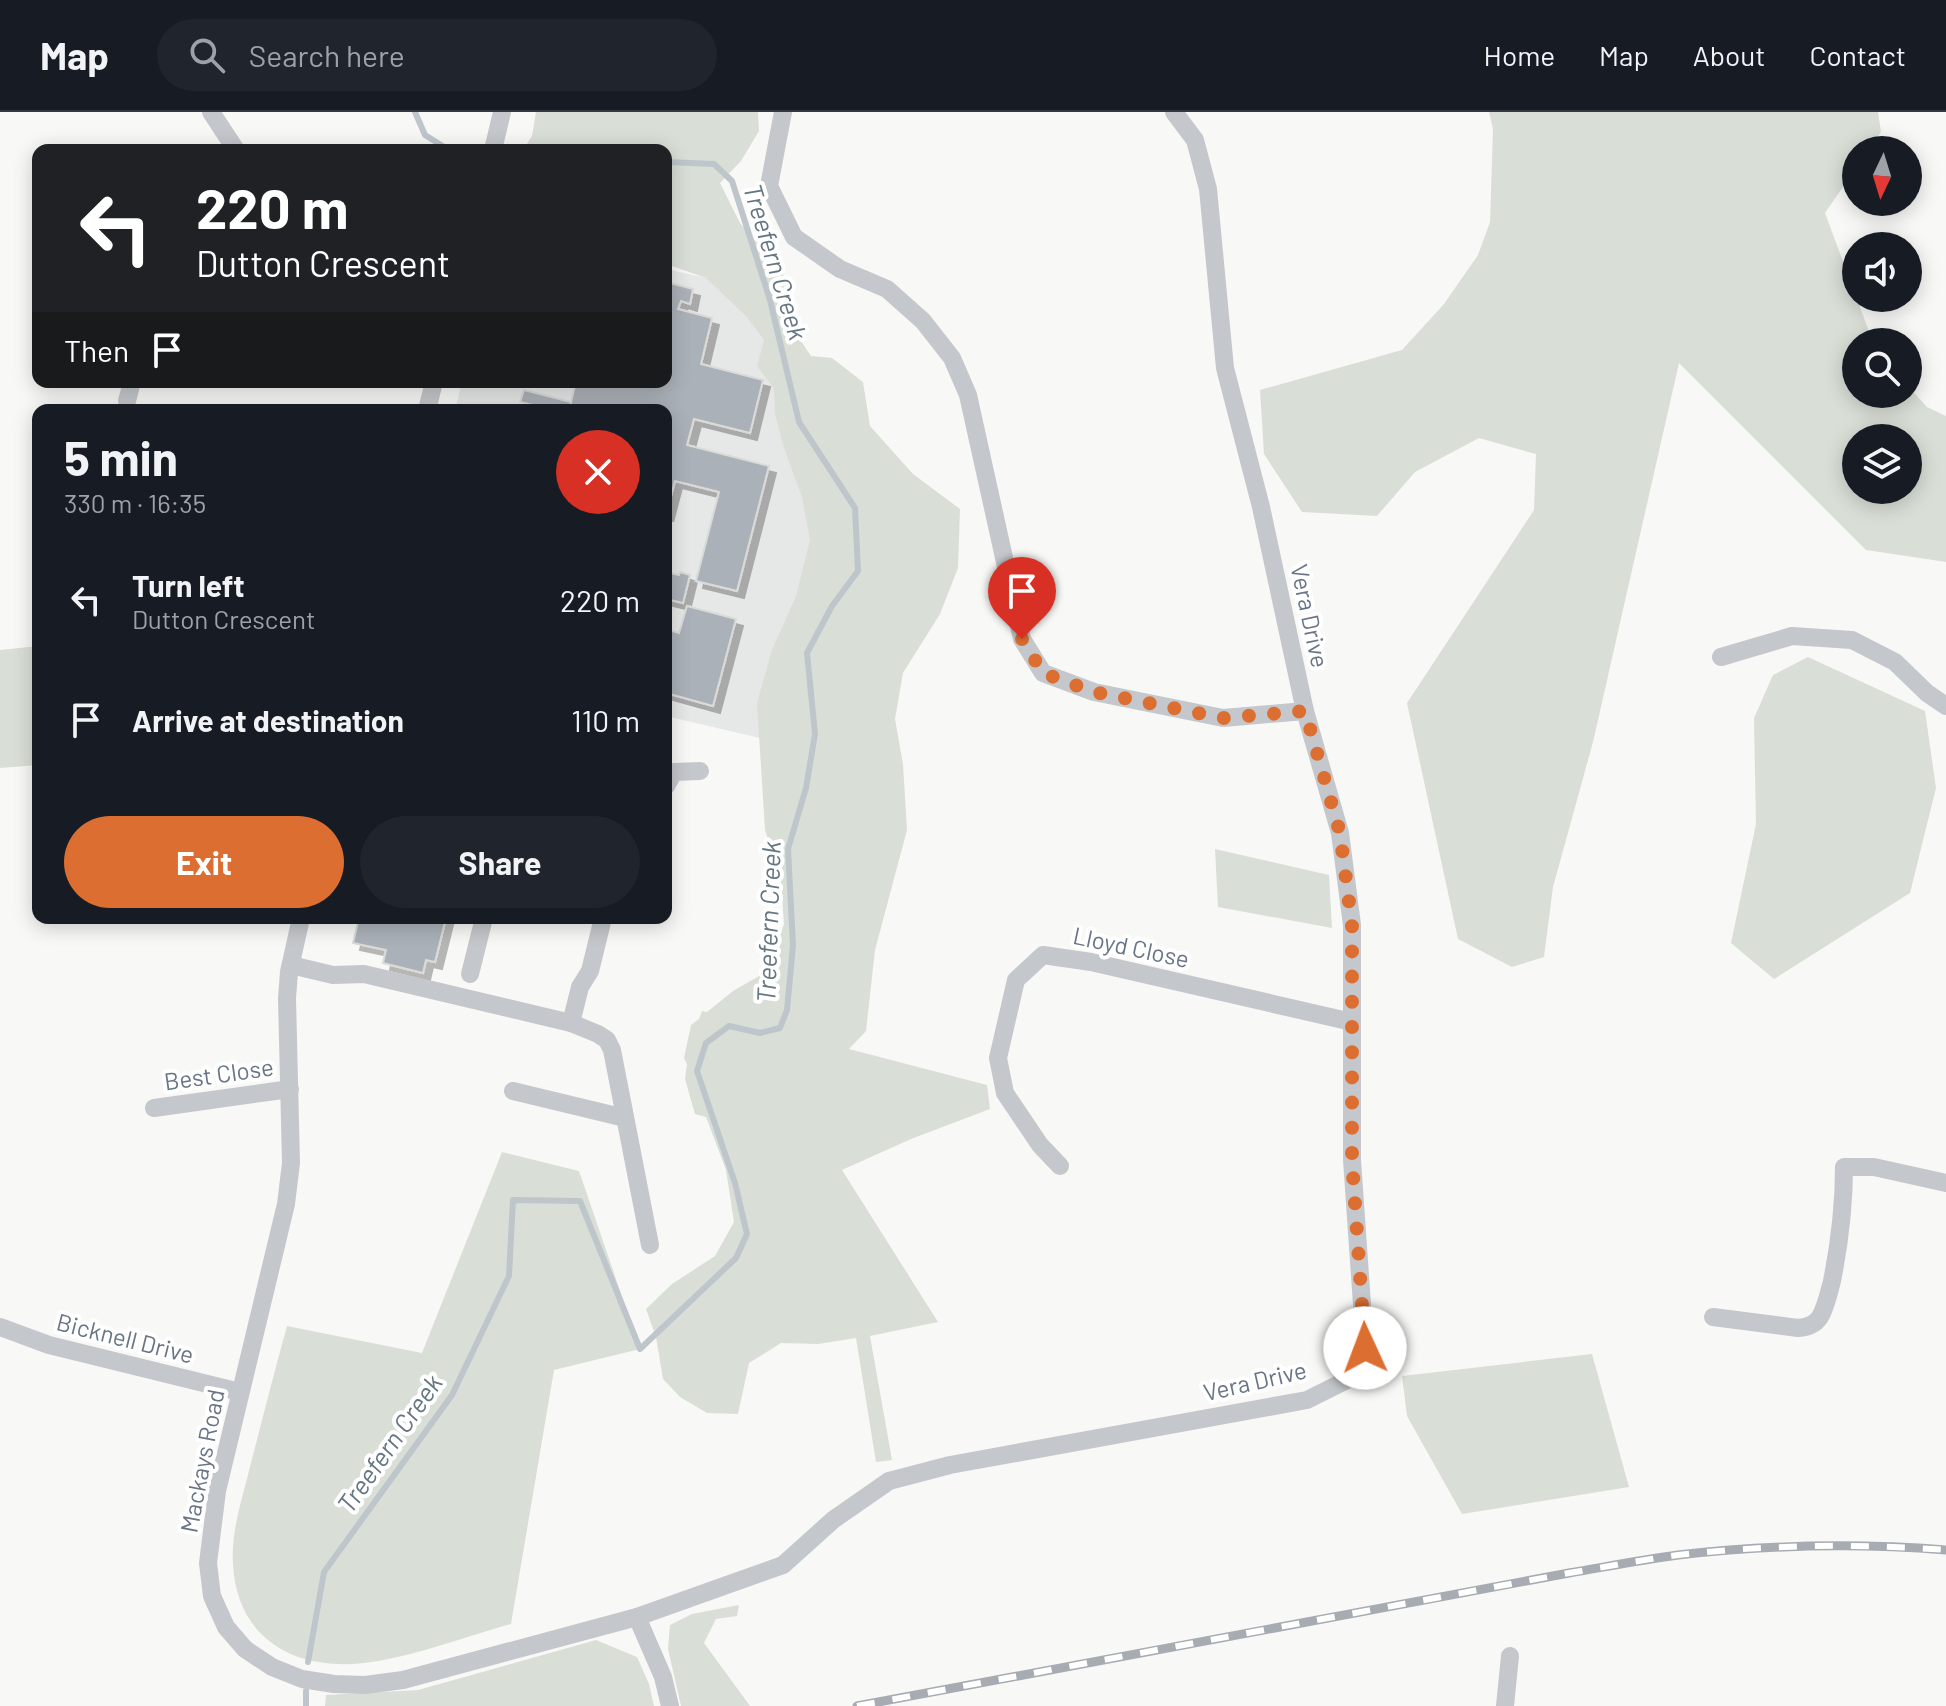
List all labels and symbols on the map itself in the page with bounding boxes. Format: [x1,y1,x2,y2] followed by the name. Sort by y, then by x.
[1842,136,1922,216] north arrow
[738,180,815,344] water label: Treefern Creek
[988,557,1056,639] pin
[1285,561,1336,670] street label: Vera Drive
[749,840,786,1003] water label: Treefern Creek
[1071,920,1192,973] street label: Lloyd Close
[162,1051,275,1096] street label: Best Close
[54,1306,197,1369] street label: Bicknell Drive
[1323,1306,1407,1390] position arrow
[1200,1355,1309,1406] street label: Vera Drive
[330,1368,448,1518] water label: Treefern Creek
[173,1387,230,1535] street label: Mackays Road

